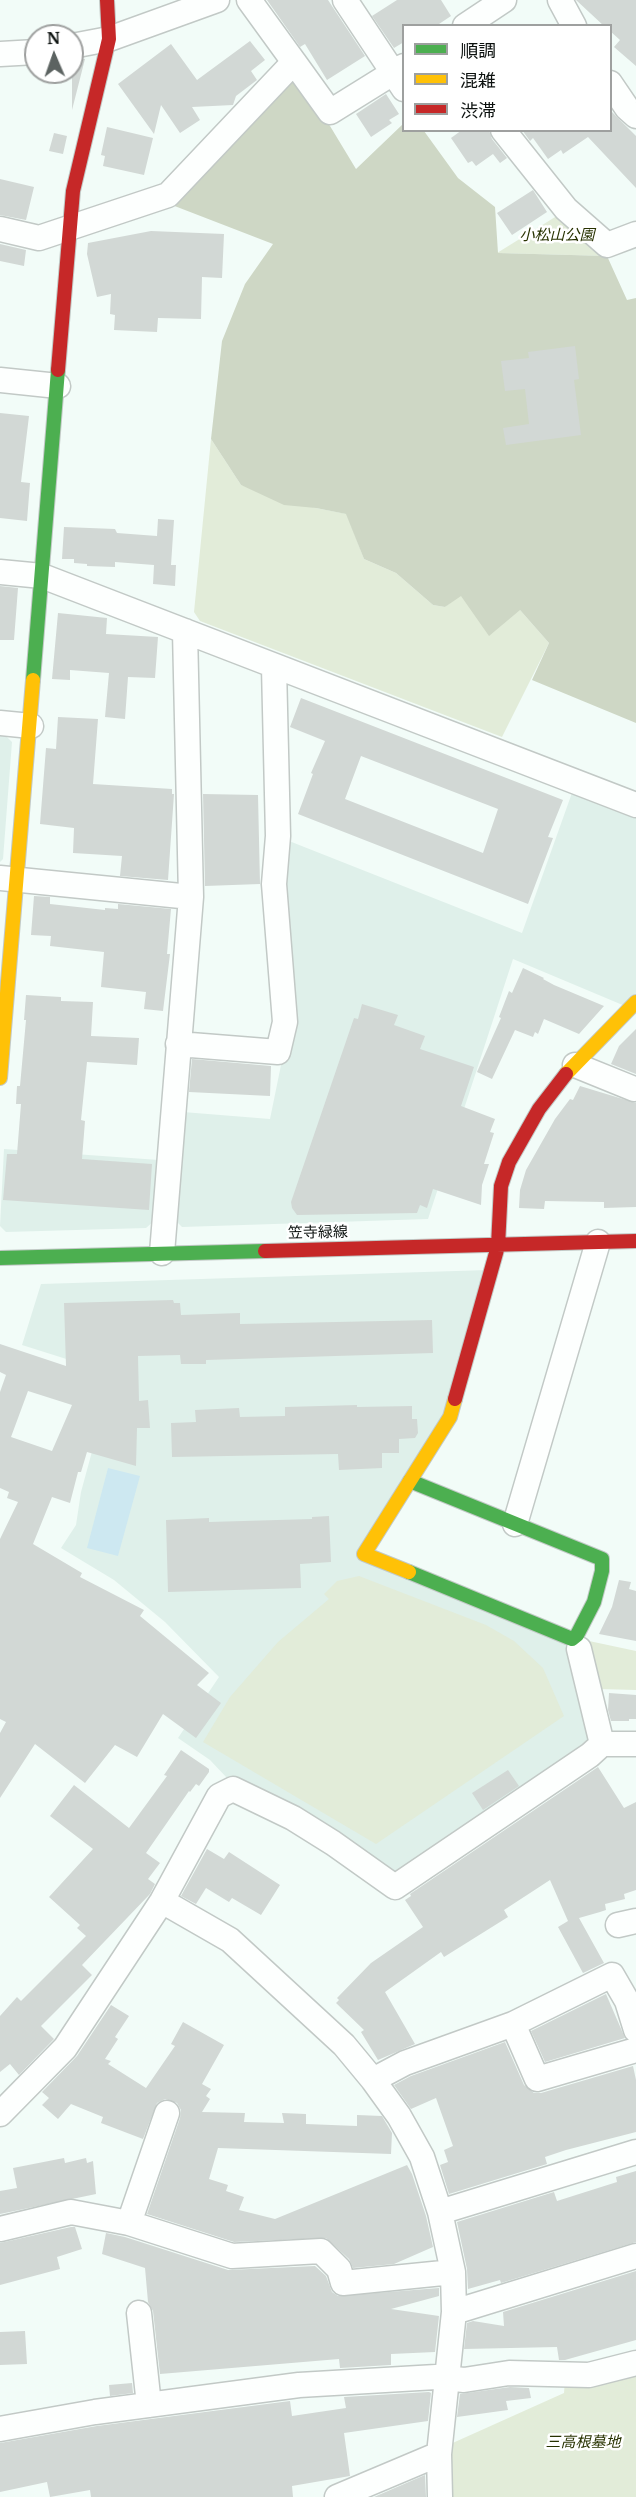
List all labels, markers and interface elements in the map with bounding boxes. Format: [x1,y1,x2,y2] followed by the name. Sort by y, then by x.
[24,24,84,84] north arrow
[402,24,612,132] legend
[47,28,60,48] text: N
[460,39,496,62] text: 順調
[460,69,496,92] text: 混雑
[460,99,496,122] text: 渋滞
[520,227,594,245] park label: 小松山公園
[288,1223,348,1243] street label: 笠寺緑線
[546,2434,620,2452] park label: 三高根墓地

